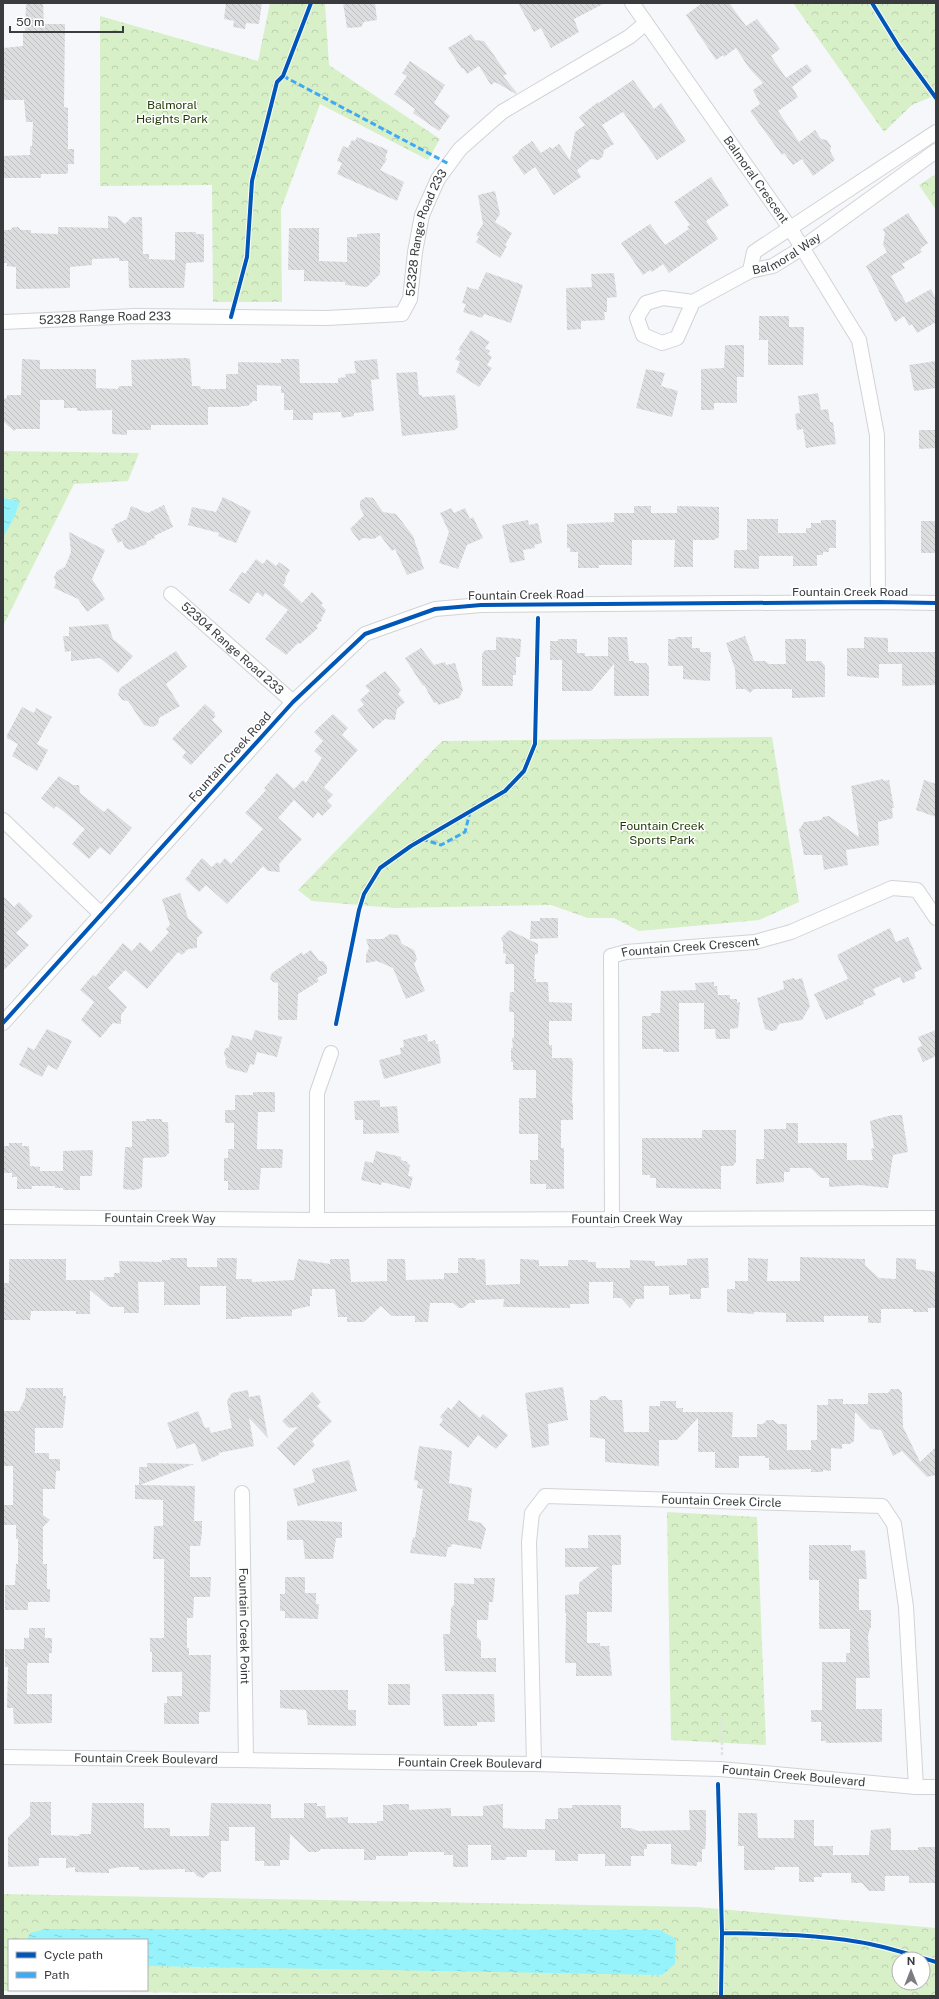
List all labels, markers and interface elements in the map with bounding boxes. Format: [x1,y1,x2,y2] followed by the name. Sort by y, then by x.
[10,8,123,34] scale bar
[16,15,44,29] text: 50 m
[136,98,208,126] park label: Balmoral Heights Park
[721,133,792,226] street label: Balmoral Crescent
[403,166,450,297] street label: 52328 Range Road 233
[751,229,824,277] street label: Balmoral Way
[38,309,171,327] street label: 52328 Range Road 233
[792,585,908,599] street label: Fountain Creek Road
[468,587,584,603] street label: Fountain Creek Road
[178,599,287,697] street label: 52304 Range Road 233
[186,709,274,805] street label: Fountain Creek Road
[620,819,705,847] park label: Fountain Creek Sports Park
[620,934,761,960] street label: Fountain Creek Crescent
[104,1211,216,1226] street label: Fountain Creek Way
[571,1212,683,1226] street label: Fountain Creek Way
[661,1492,782,1510] street label: Fountain Creek Circle
[236,1568,252,1685] street label: Fountain Creek Point
[74,1751,218,1767] street label: Fountain Creek Boulevard
[398,1755,542,1771] street label: Fountain Creek Boulevard
[721,1762,866,1789] street label: Fountain Creek Boulevard
[8,1939,148,1991] legend
[44,1948,103,1962] text: Cycle path
[891,1951,931,1991] north arrow
[907,1955,915,1967] text: N
[44,1968,70,1982] text: Path

